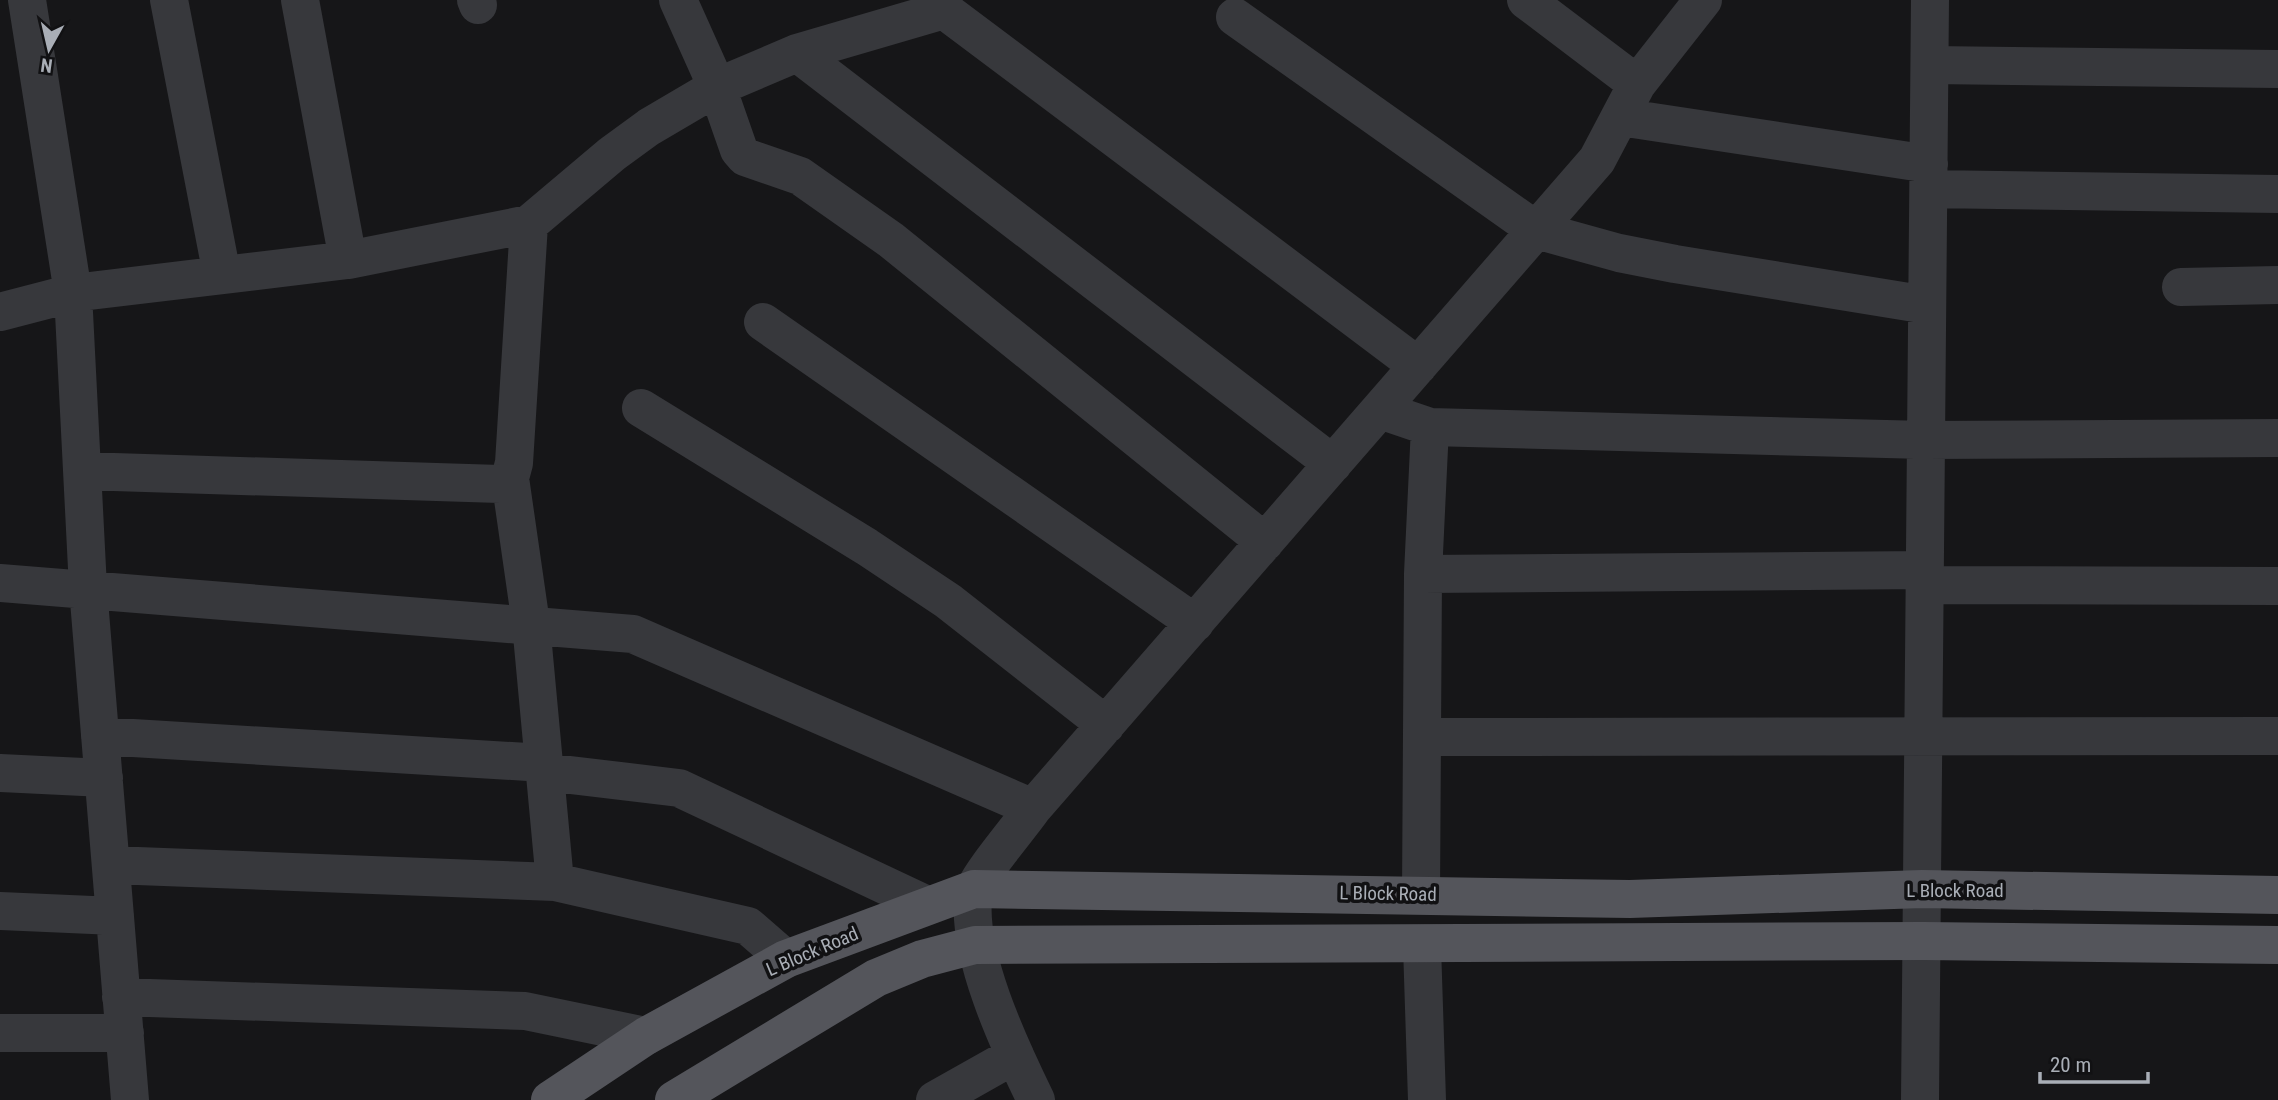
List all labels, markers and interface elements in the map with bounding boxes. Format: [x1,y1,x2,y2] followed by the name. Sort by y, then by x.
[14,14,84,84] north arrow
[39,53,54,78] text: N
[1906,879,2004,902] street label: L Block Road
[1339,881,1437,906] street label: L Block Road
[763,922,862,981] street label: L Block Road
[2040,1040,2148,1084] scale bar
[2050,1053,2091,1077] text: 20 m

